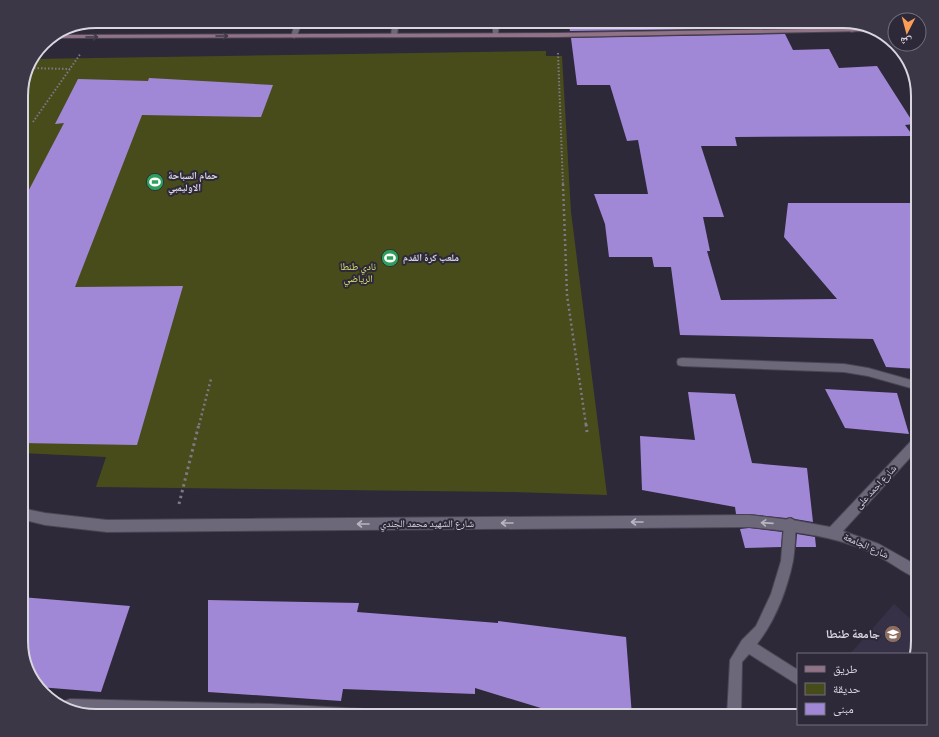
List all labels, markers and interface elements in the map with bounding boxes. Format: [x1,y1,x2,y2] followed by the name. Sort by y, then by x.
[887,12,927,52] north arrow
[215,32,228,40] one-way arrow
[85,33,98,41] one-way arrow
[899,33,913,49] text: ش
[168,170,218,195] place label: حمام السباحة الاوليمبي
[145,172,165,192] sports icon: حمام السباحة الاوليمبي
[380,248,400,268] sports icon: ملعب كرة القدم
[403,252,459,264] place label: ملعب كرة القدم
[340,261,376,287] park label: نادي طنطا الرياضي
[853,462,900,511] street label: شارع احمد على
[380,518,474,532] street label: شارع الشهيد محمد الجندي
[631,518,644,526] one-way arrow
[501,519,514,527] one-way arrow
[761,519,774,526] one-way arrow
[357,520,370,528] one-way arrow
[842,531,891,561] street label: شارع الجامعة
[883,624,903,644] school or university icon: جامعة طنطا
[826,627,880,642] place label: جامعة طنطا
[797,653,927,725] legend
[833,662,858,677] text: طريق
[833,682,861,697] text: حديقة
[833,702,854,717] text: مبنى

